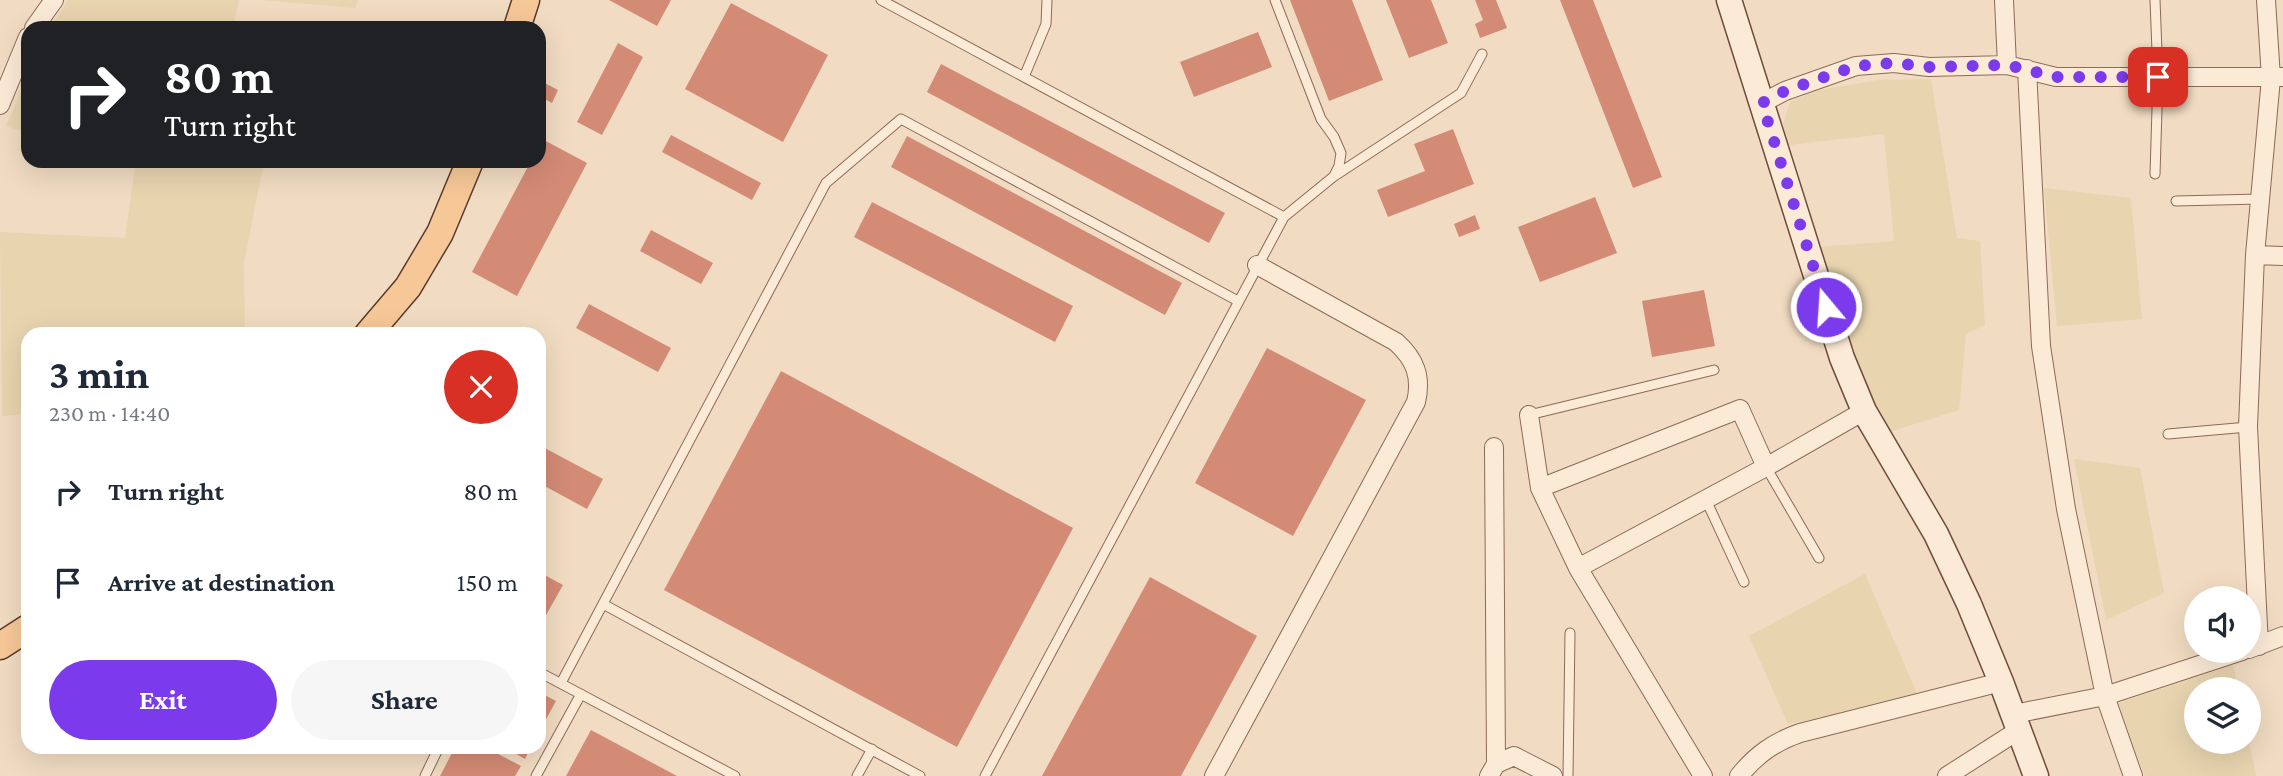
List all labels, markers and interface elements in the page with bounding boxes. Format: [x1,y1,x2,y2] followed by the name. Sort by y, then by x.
[2128,47,2188,107] pin
[49,49,140,140] icon: right
[164,49,273,104] text: 80 m
[2139,58,2177,96] icon: arrive
[164,107,296,143] text: Turn right
[1789,270,1863,344] position arrow
[49,350,149,397] text: 3 min
[444,350,518,424] button: close
[49,400,170,426] text: 230 m · 14:40
[49,473,87,511] icon: right
[108,477,224,506] text: Turn right
[464,477,518,506] text: 80 m
[49,564,87,602] icon: arrive
[108,568,335,597] text: Arrive at destination
[457,568,518,597] text: 150 m
[2184,586,2261,754] map controls
[2184,586,2261,663] button: sound
[49,660,277,740] button: Exit
[291,660,518,740] button: Share
[2184,677,2261,754] button: layers

